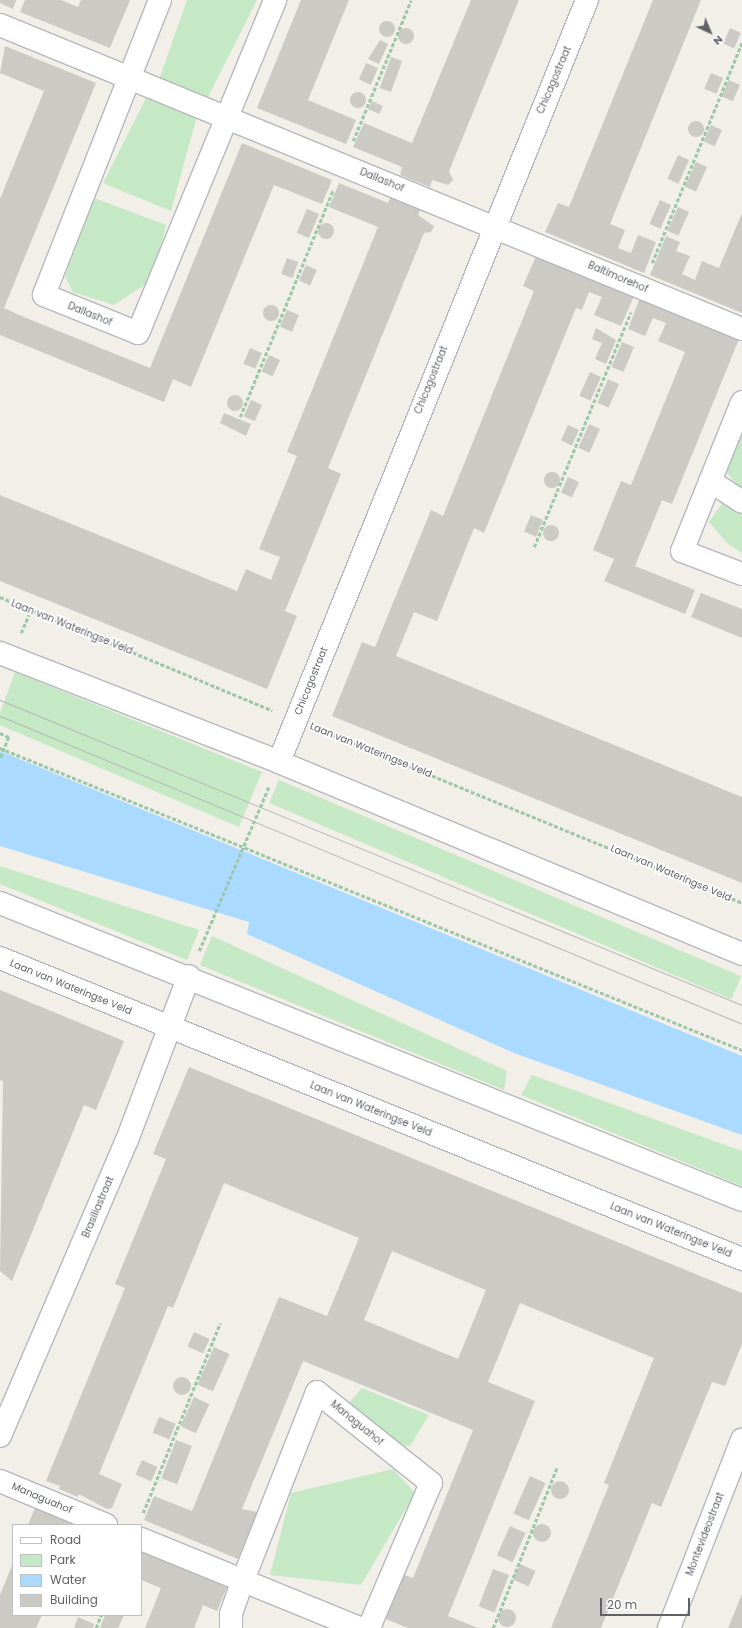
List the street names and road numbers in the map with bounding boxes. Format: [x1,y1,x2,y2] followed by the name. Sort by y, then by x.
[534,44,574,116] street label: Chicagostraat
[358,166,406,194] street label: Dallashof
[586,259,650,295] street label: Baltimorehof
[66,300,114,328] street label: Dallashof
[412,344,450,416] street label: Chicagostraat
[9,597,135,657] street label: Laan van Wateringse Veld
[292,645,330,717] street label: Chicagostraat
[308,720,434,780] street label: Laan van Wateringse Veld
[609,842,733,904] street label: Laan van Wateringse Veld
[8,957,134,1017] street label: Laan van Wateringse Veld
[308,1079,434,1139] street label: Laan van Wateringse Veld
[80,1174,116,1240] street label: Brasiliastraat
[608,1200,734,1260] street label: Laan van Wateringse Veld
[328,1398,386,1448] street label: Managuahof
[10,1480,74,1516] street label: Managuahof
[684,1491,726,1577] street label: Montevideostraat

